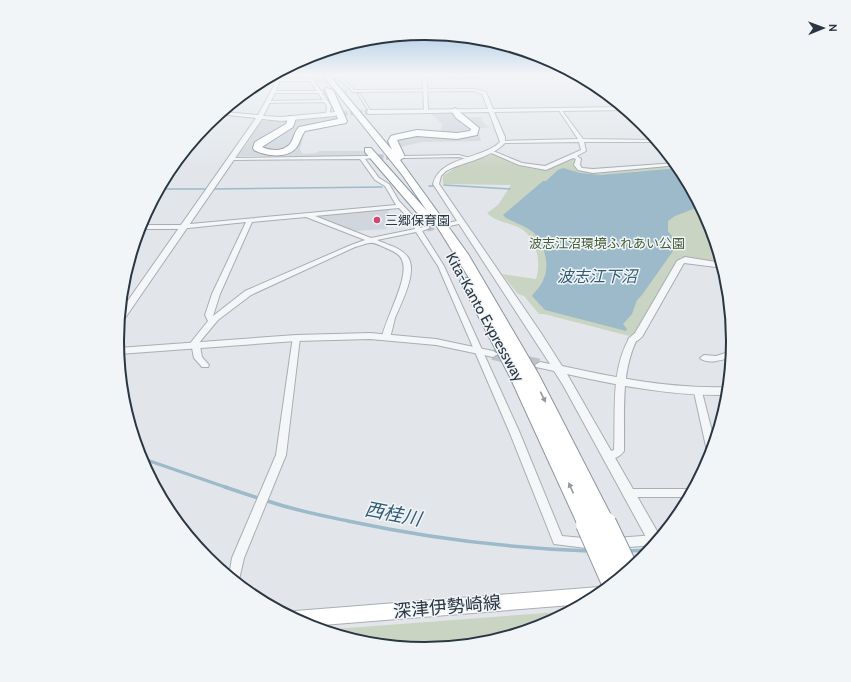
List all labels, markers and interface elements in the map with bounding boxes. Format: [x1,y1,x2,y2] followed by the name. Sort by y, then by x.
[803,8,843,48] north arrow
[826,24,840,32] text: N
[385,212,450,228] place label: 三郷保育園
[372,215,382,225] marker: 三郷保育園
[529,235,685,251] park label: 波志江沼環境ふれあい公園
[442,249,528,385] street label: Kita-Kanto Expressway
[557,267,639,286] water label: 波志江下沼
[540,392,546,403] one-way arrow
[568,482,574,494] one-way arrow
[363,497,425,531] water label: 西桂川
[392,591,502,623] street label: 深津伊勢崎線

